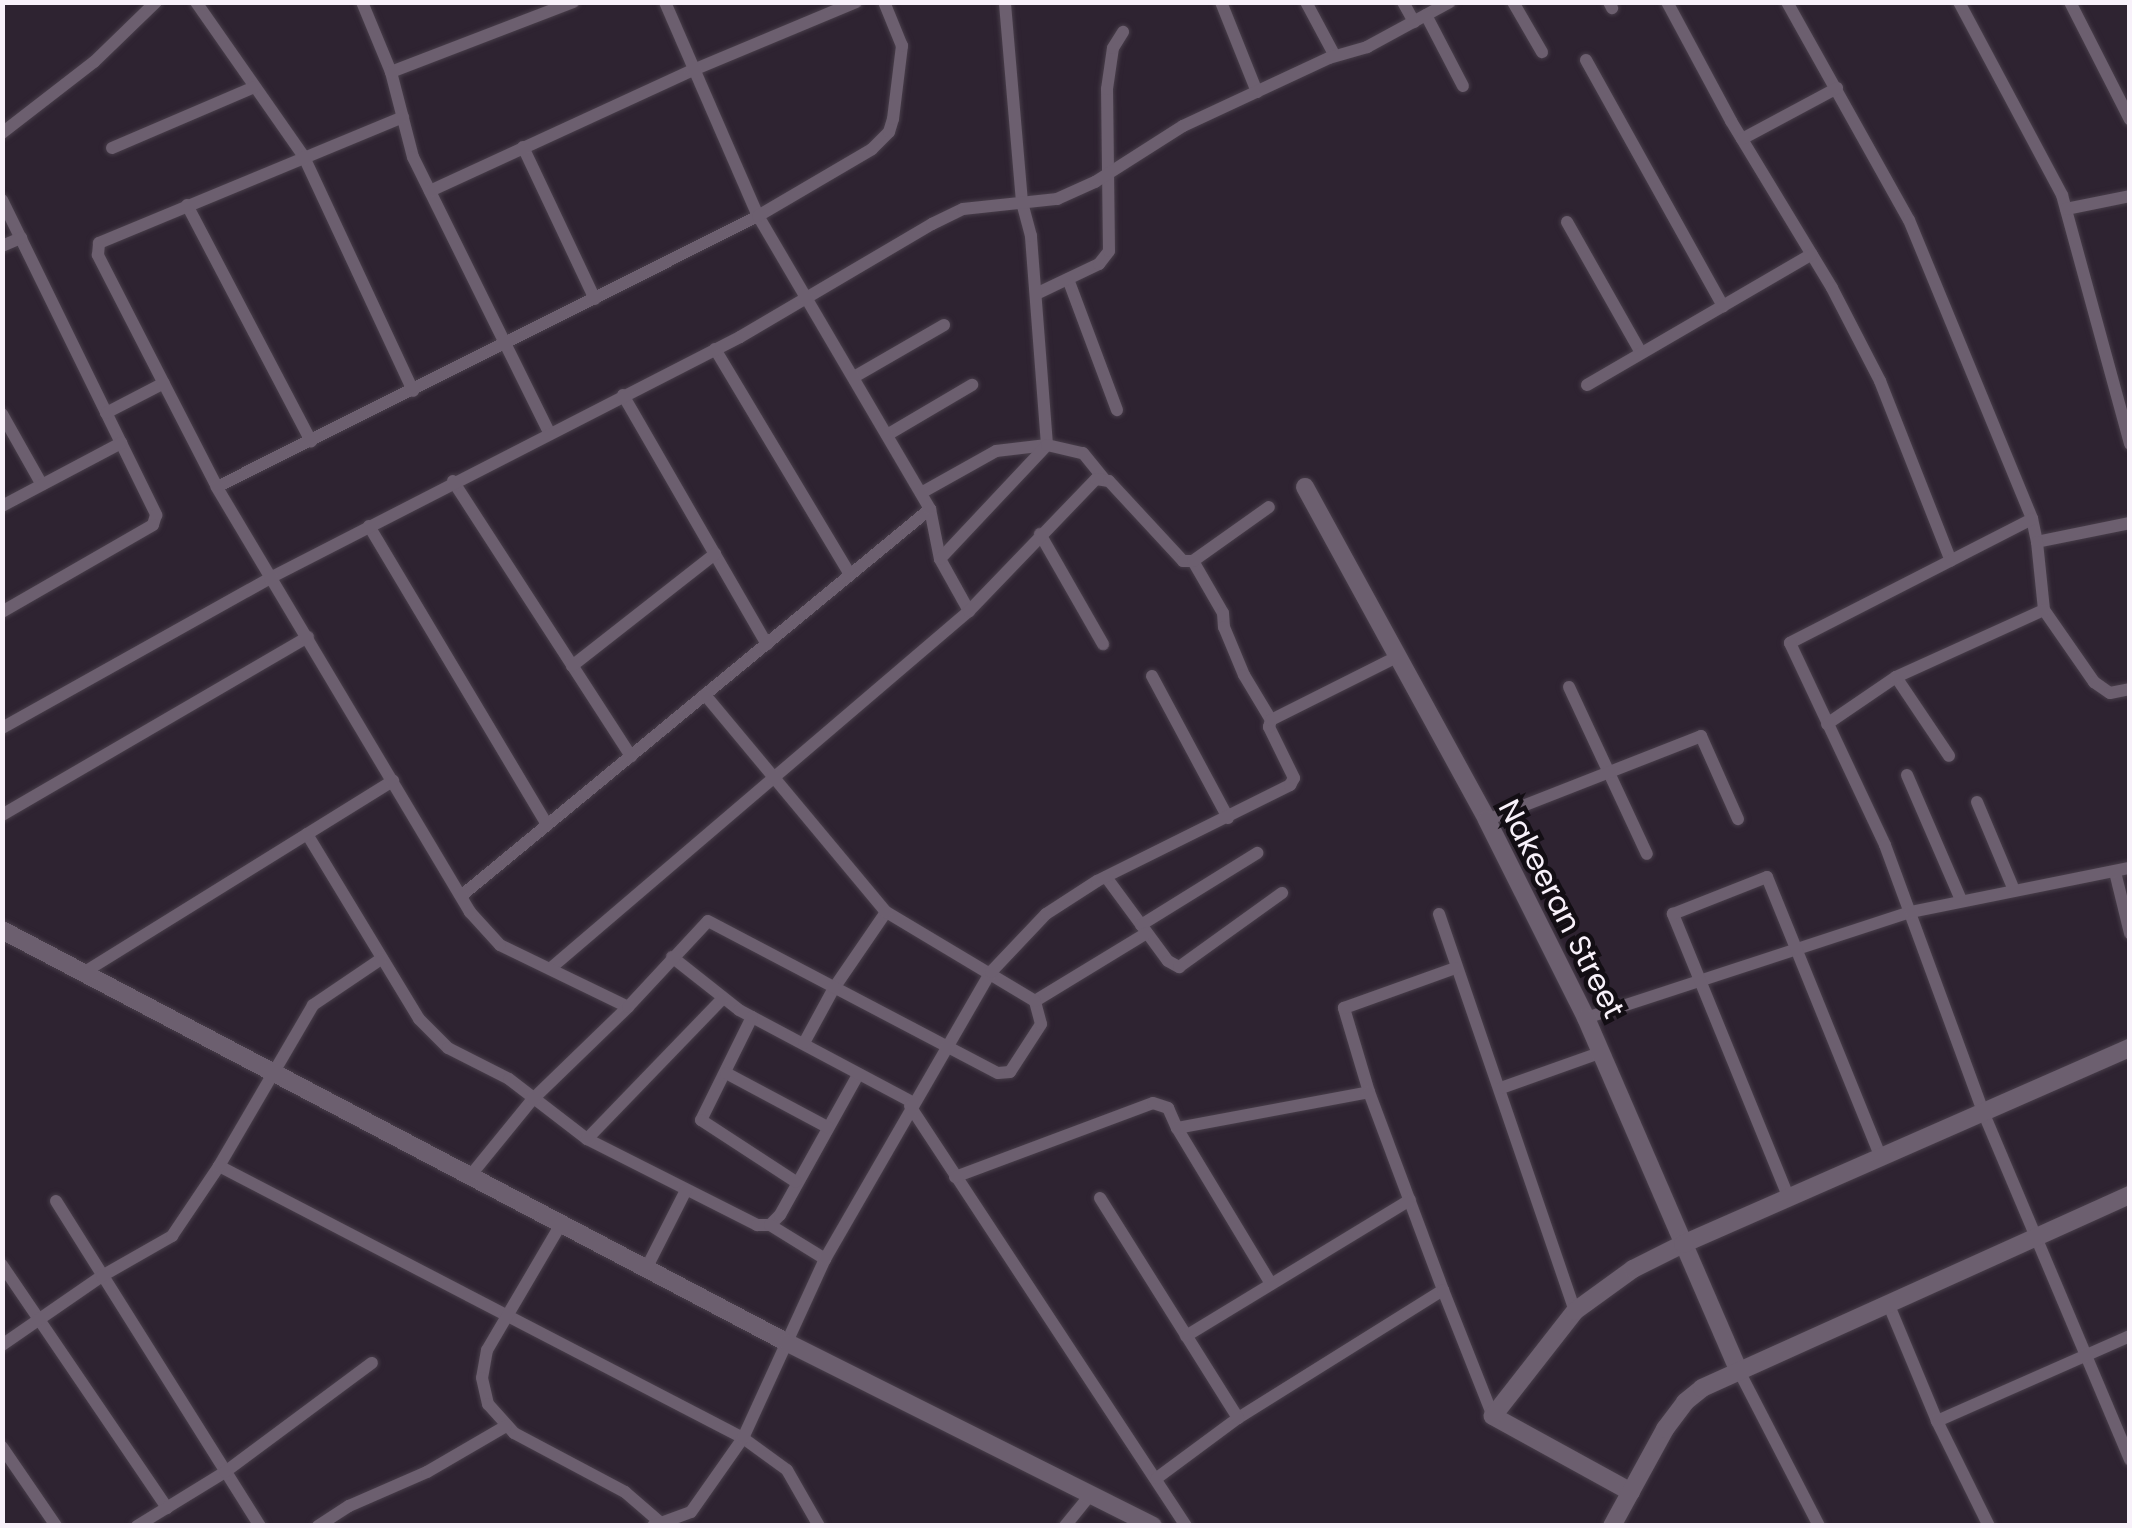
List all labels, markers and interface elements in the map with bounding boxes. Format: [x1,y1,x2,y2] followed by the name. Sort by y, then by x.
[1490,794,1632,1024] street label: Nakeeran Street

